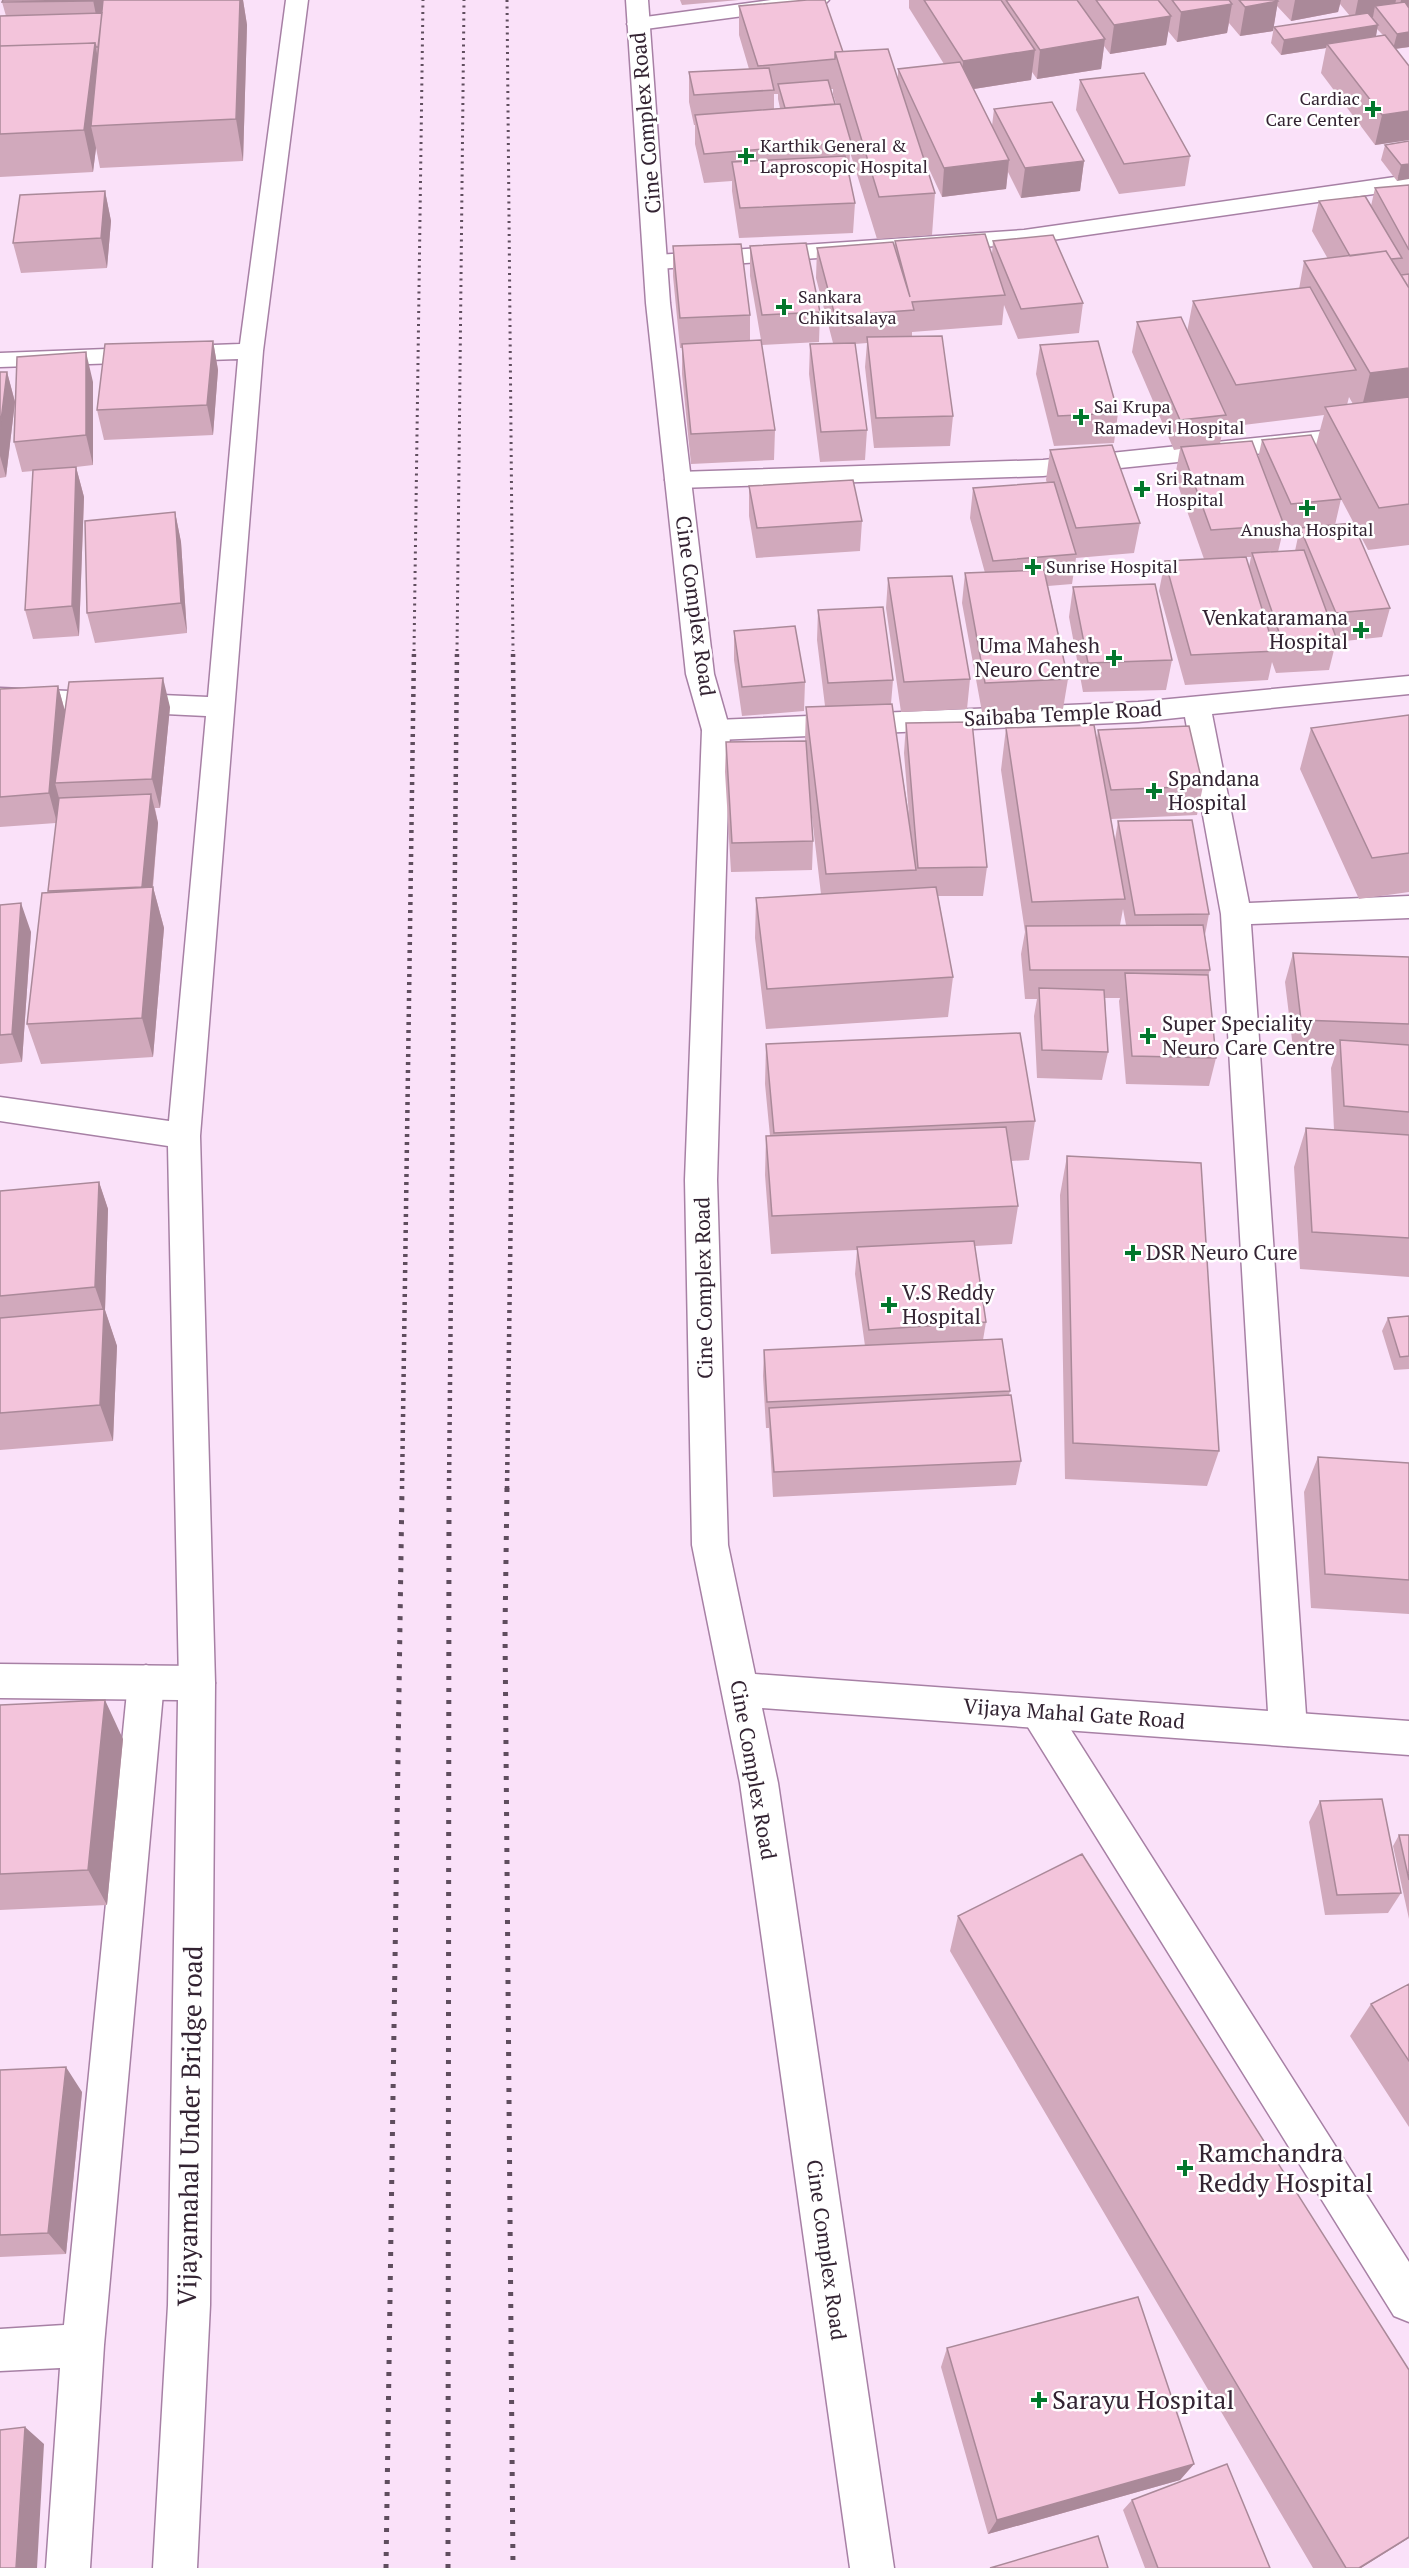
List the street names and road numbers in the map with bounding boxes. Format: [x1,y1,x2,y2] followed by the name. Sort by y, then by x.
[623,31,667,215] street label: Cine Complex Road
[669,514,723,698] street label: Cine Complex Road
[963,694,1163,732] street label: Saibaba Temple Road
[687,1196,719,1379] street label: Cine Complex Road
[724,1678,784,1862] street label: Cine Complex Road
[962,1691,1186,1735] street label: Vijaya Mahal Gate Road
[169,1945,209,2307] street label: Vijayamahal Under Bridge road
[800,2158,854,2342] street label: Cine Complex Road

